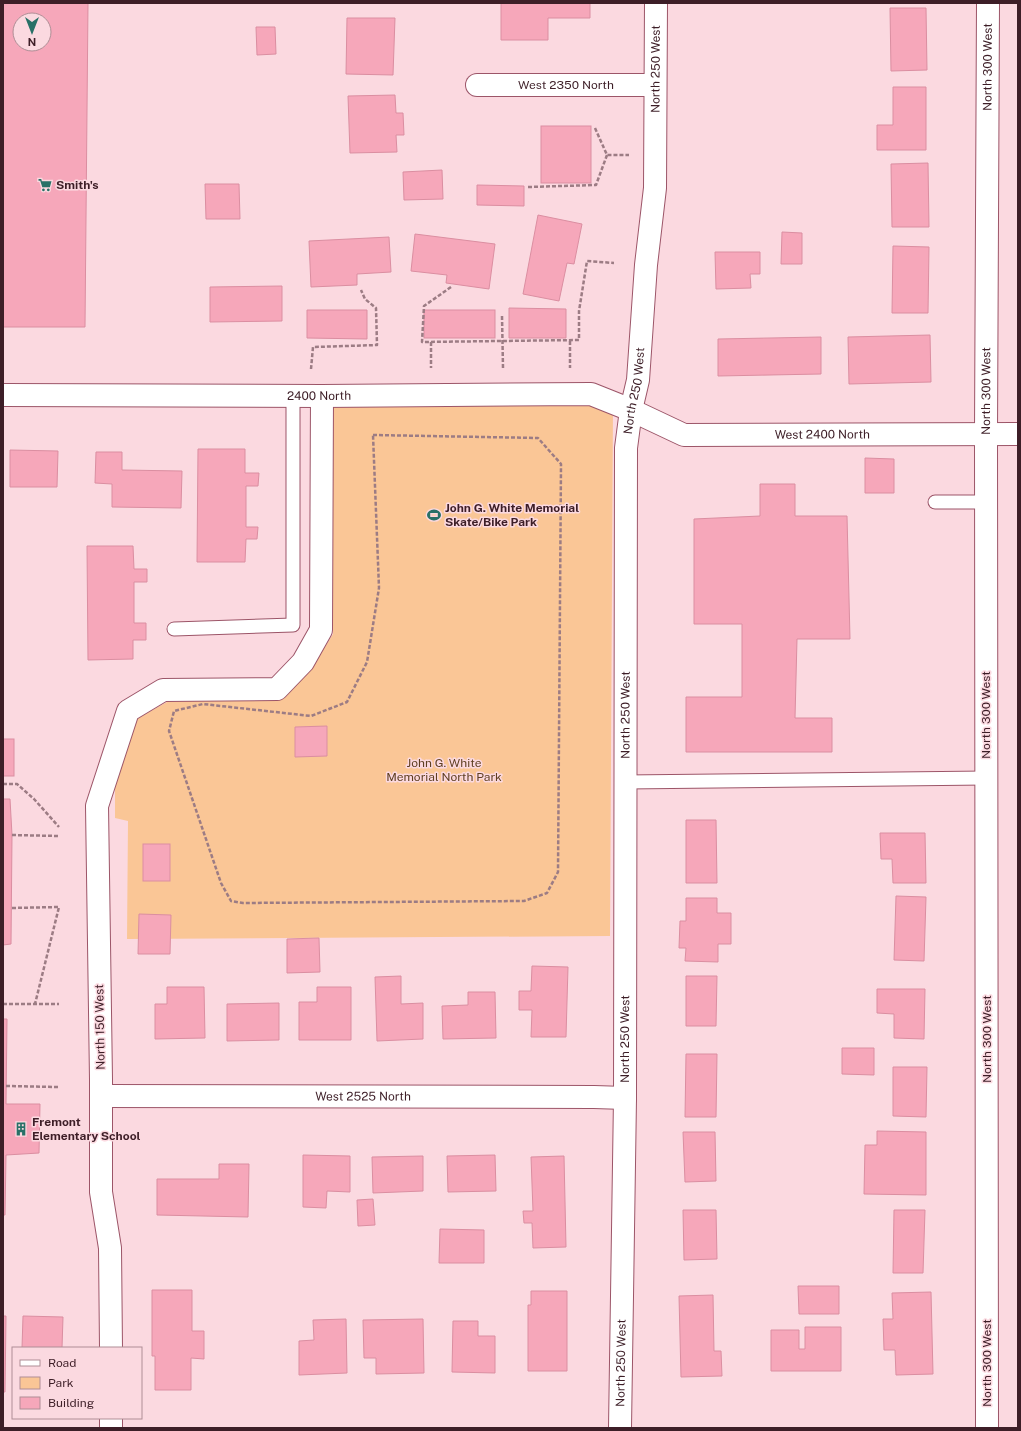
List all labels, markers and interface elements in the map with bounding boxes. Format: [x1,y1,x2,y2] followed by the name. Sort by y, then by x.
[12,12,52,52] north arrow
[980,23,995,111] street label: North 300 West
[648,25,663,113] street label: North 250 West
[28,36,36,48] text: N
[518,78,614,92] street label: West 2350 North
[37,177,53,193] supermarket icon: Smith's
[56,178,98,192] place label: Smith's
[621,346,647,435] street label: North 250 West
[979,347,993,435] street label: North 300 West
[287,389,351,403] street label: 2400 North
[775,427,870,442] street label: West 2400 North
[445,501,579,529] place label: John G. White Memorial Skate/Bike Park
[426,507,442,523] sports icon: John G. White Memorial Skate/Bike Park
[619,671,633,759] street label: North 250 West
[979,671,993,759] street label: North 300 West
[386,756,502,784] park label: John G. White Memorial North Park
[92,984,108,1070] street label: North 150 West
[618,995,632,1083] street label: North 250 West
[980,995,994,1083] street label: North 300 West
[315,1089,411,1104] street label: West 2525 North
[32,1115,141,1143] place label: Fremont Elementary School
[13,1121,29,1137] building icon: Fremont Elementary School
[613,1319,629,1407] street label: North 250 West
[980,1319,994,1407] street label: North 300 West
[12,1347,142,1419] legend
[48,1356,76,1370] text: Road
[48,1376,74,1390] text: Park
[48,1396,94,1410] text: Building

